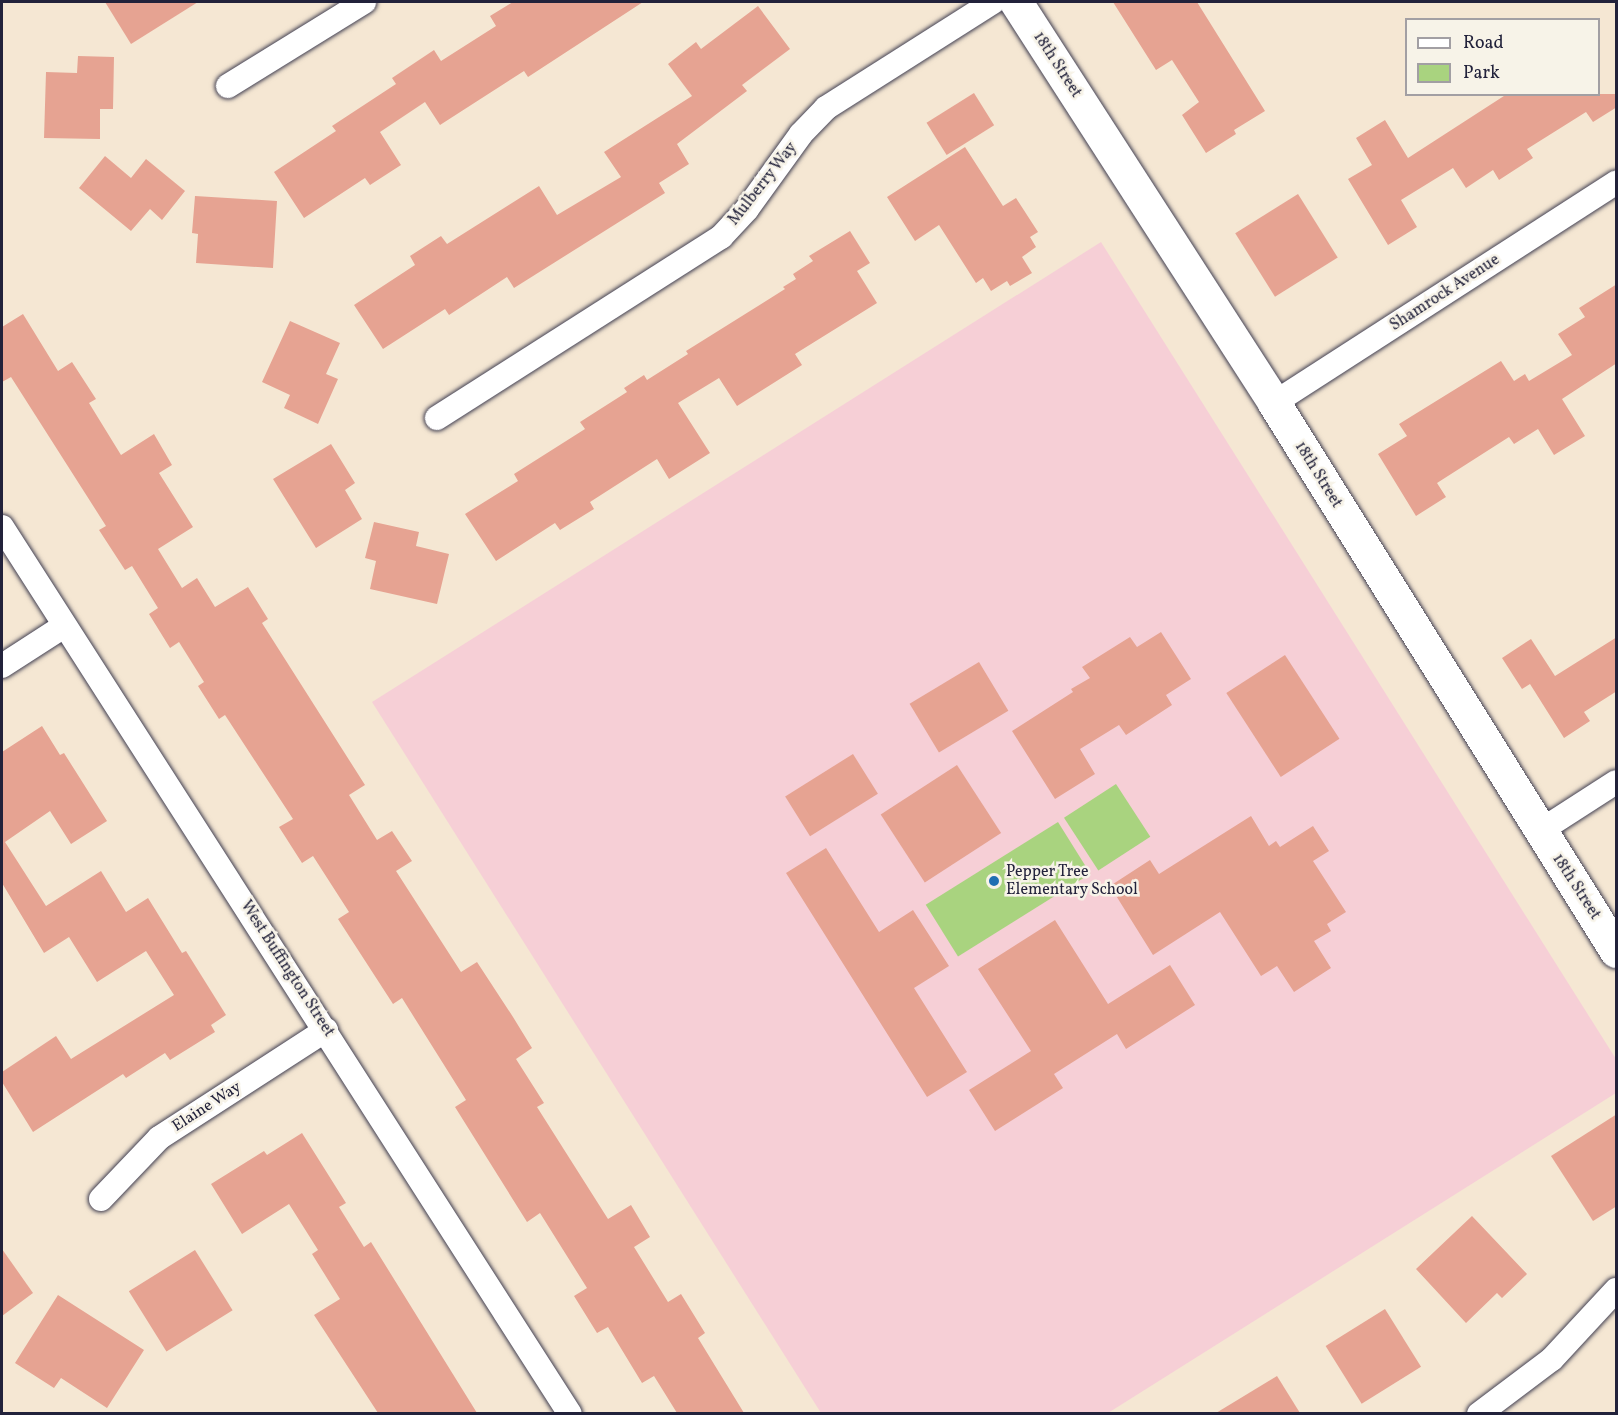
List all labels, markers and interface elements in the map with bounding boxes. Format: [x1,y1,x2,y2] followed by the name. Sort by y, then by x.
[1405,18,1600,96] legend
[1029,28,1085,102] street label: 18th Street
[1463,31,1504,56] text: Road
[1463,61,1500,86] text: Park
[724,138,802,230] street label: Mulberry Way
[1387,250,1503,336] street label: Shamrock Avenue
[1290,438,1346,512] street label: 18th Street
[1548,850,1604,924] street label: 18th Street
[1006,862,1138,900] place label: Pepper Tree Elementary School
[987,874,1001,888] marker: Pepper Tree Elementary School
[236,897,338,1041] street label: West Buffington Street
[169,1078,245,1136] street label: Elaine Way

